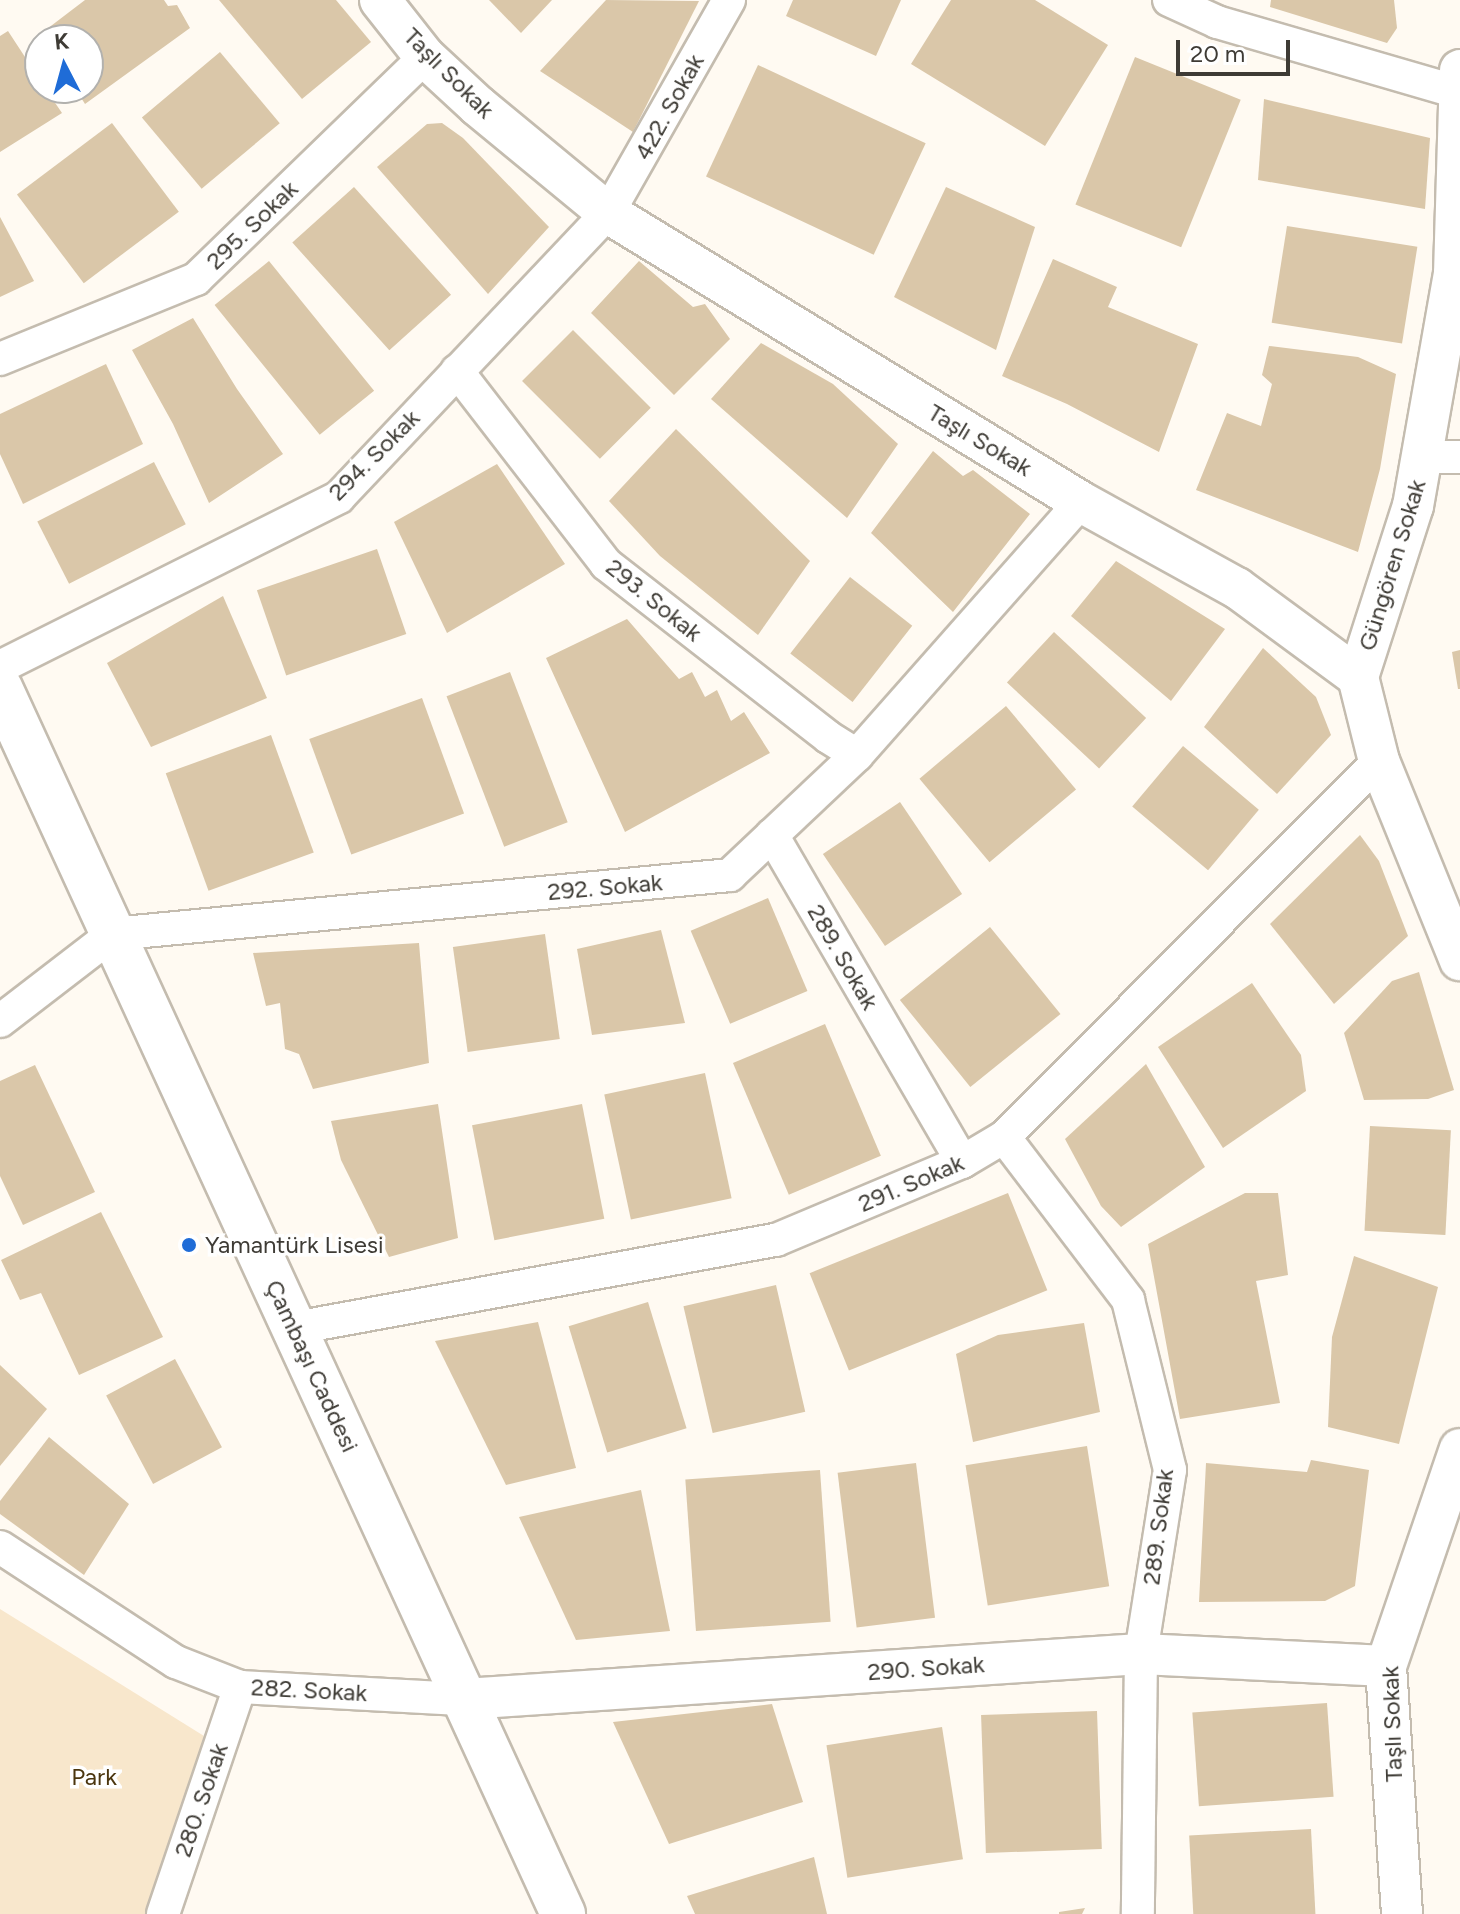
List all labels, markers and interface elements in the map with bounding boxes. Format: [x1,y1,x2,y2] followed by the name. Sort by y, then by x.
[398,22,500,124] street label: Taşlı Sokak
[24,24,104,104] north arrow
[1180,24,1294,74] scale bar
[53,27,70,56] text: K
[1190,39,1245,68] text: 20 m
[628,49,710,165] street label: 422. Sokak
[200,174,304,276] street label: 295. Sokak
[923,398,1037,482] street label: Taşlı Sokak
[323,404,425,506] street label: 294. Sokak
[1352,476,1432,654] street label: Güngören Sokak
[600,553,708,647] street label: 293. Sokak
[546,868,664,906] street label: 292. Sokak
[801,899,885,1015] street label: 289. Sokak
[854,1148,968,1218] street label: 291. Sokak
[205,1231,384,1259] place label: Yamantürk Lisesi
[180,1236,198,1254] marker: Yamantürk Lisesi
[260,1275,364,1457] street label: Çambaşı Caddesi
[1137,1467,1179,1587] street label: 289. Sokak
[867,1650,985,1686] street label: 290. Sokak
[1376,1666,1408,1782] street label: Taşlı Sokak
[250,1673,368,1707] street label: 282. Sokak
[168,1739,234,1861] street label: 280. Sokak
[71,1763,117,1791] park label: Park

